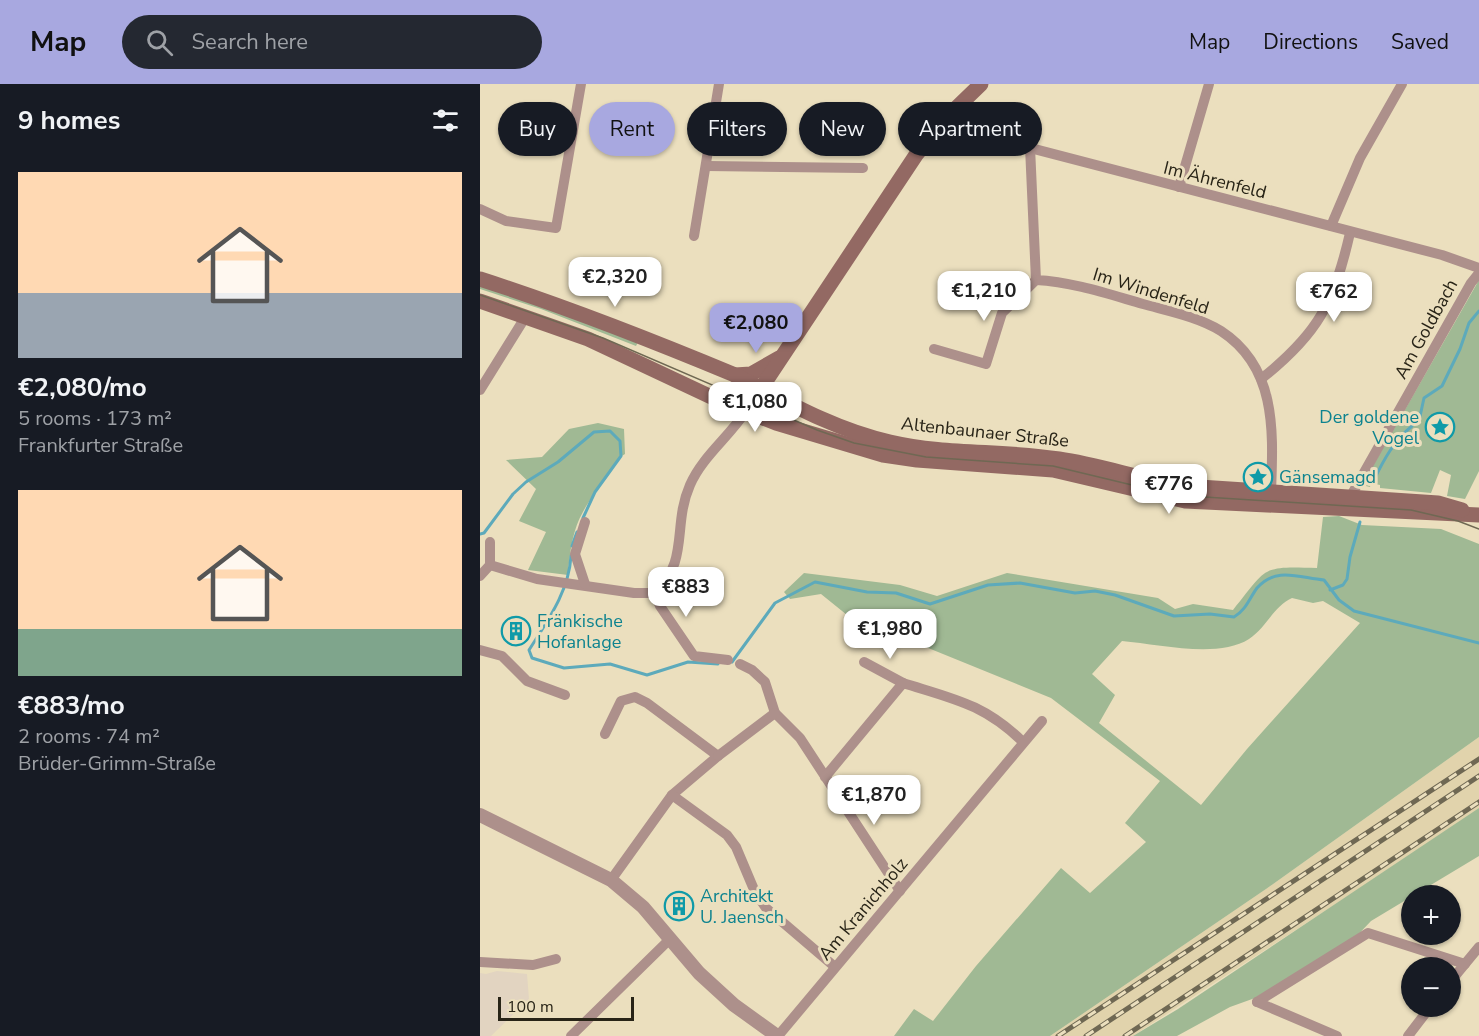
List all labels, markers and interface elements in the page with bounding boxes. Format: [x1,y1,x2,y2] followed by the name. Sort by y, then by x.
[122,15,542,69] search box
[30,23,86,61] text: Map
[143,26,176,59] icon: search
[191,27,308,57] text: Search here
[1189,28,1230,56] text: Map
[1263,28,1358,56] text: Directions
[1391,28,1449,56] text: Saved
[498,102,577,156] chip: Buy
[589,102,675,156] chip: Rent
[687,102,787,156] chip: Filters
[799,102,886,156] chip: New
[898,102,1042,156] chip: Apartment
[18,103,120,138] text: 9 homes
[429,104,462,137] icon: filters
[1161,156,1269,204] street label: Im Ährenfeld
[186,211,294,319] icon: home
[566,257,664,308] pin: €2,320
[1090,262,1212,320] street label: Im Windenfeld
[583,263,647,290] text: €2,320
[935,271,1033,322] pin: €1,210
[1298,272,1370,323] pin: €762
[1389,275,1463,383] street label: Am Goldbach
[952,277,1016,304] text: €1,210
[1310,278,1358,305] text: €762
[707,303,805,354] pin: €2,080
[724,309,788,336] text: €2,080
[18,370,147,405] text: €2,080/mo
[706,382,804,433] pin: €1,080
[723,388,787,415] text: €1,080
[18,405,172,432] text: 5 rooms · 173 m²
[1319,405,1420,450] place label: Der goldene Vogel
[900,411,1070,453] street label: Altenbaunaer Straße
[1424,411,1456,443] place icon: Der goldene Vogel
[18,432,183,459] text: Frankfurter Straße
[1242,461,1274,493] place icon: Gänsemagd
[1133,464,1205,515] pin: €776
[1279,465,1376,489] place label: Gänsemagd
[1145,470,1193,497] text: €776
[186,529,294,637] icon: home
[650,567,722,618] pin: €883
[662,573,710,600] text: €883
[537,609,623,654] place label: Fränkische Hofanlage
[841,609,939,660] pin: €1,980
[500,615,532,647] building icon: Fränkische Hofanlage
[858,615,922,642] text: €1,980
[18,688,125,723] text: €883/mo
[18,723,160,750] text: 2 rooms · 74 m²
[18,750,216,777] text: Brüder-Grimm-Straße
[825,775,923,826] pin: €1,870
[842,781,906,808] text: €1,870
[813,853,913,965] street label: Am Kranichholz
[700,884,784,929] place label: Architekt U. Jaensch
[1401,885,1461,1017] map controls
[1401,885,1461,945] button: +
[663,890,695,922] building icon: Architekt U. Jaensch
[1401,957,1461,1017] button: −
[498,994,634,1022] scale bar
[507,996,554,1018] text: 100 m

